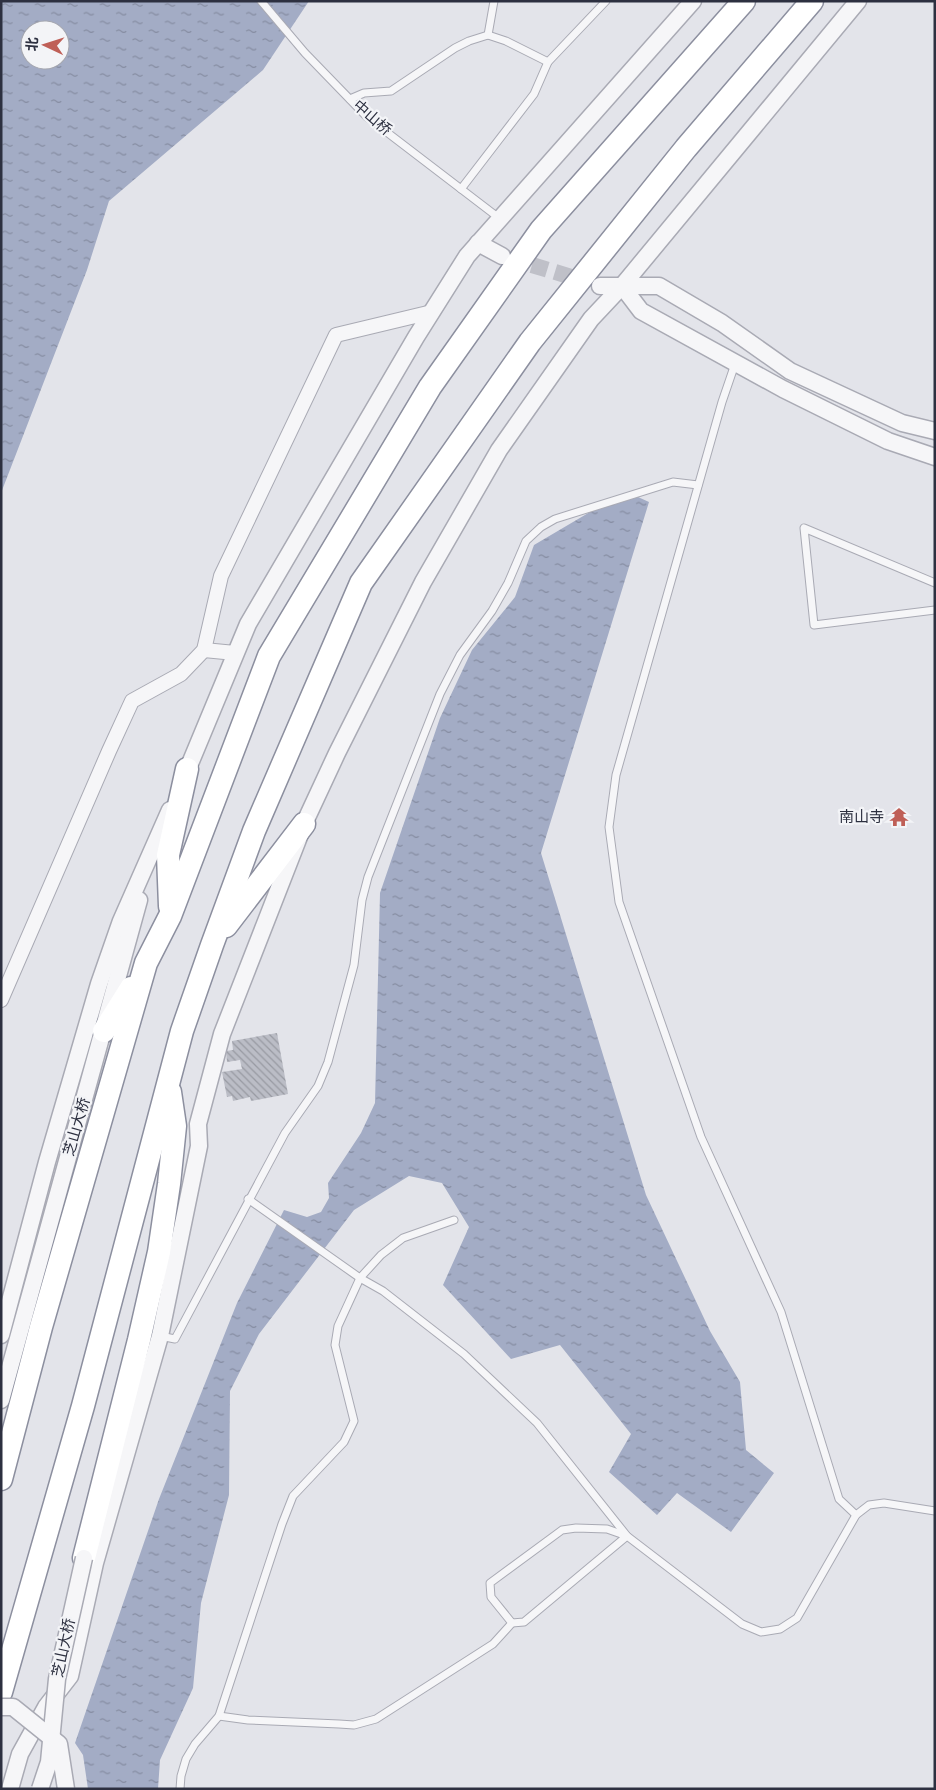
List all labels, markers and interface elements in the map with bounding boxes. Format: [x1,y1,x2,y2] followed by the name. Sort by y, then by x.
[20,20,70,70] north arrow
[24,37,41,52] text: 北
[349,96,395,140] street label: 中山桥
[888,806,910,828] temple icon: 南山寺
[839,808,884,827] place label: 南山寺
[60,1096,94,1158] street label: 芝山大桥
[48,1617,80,1679] street label: 芝山大桥

